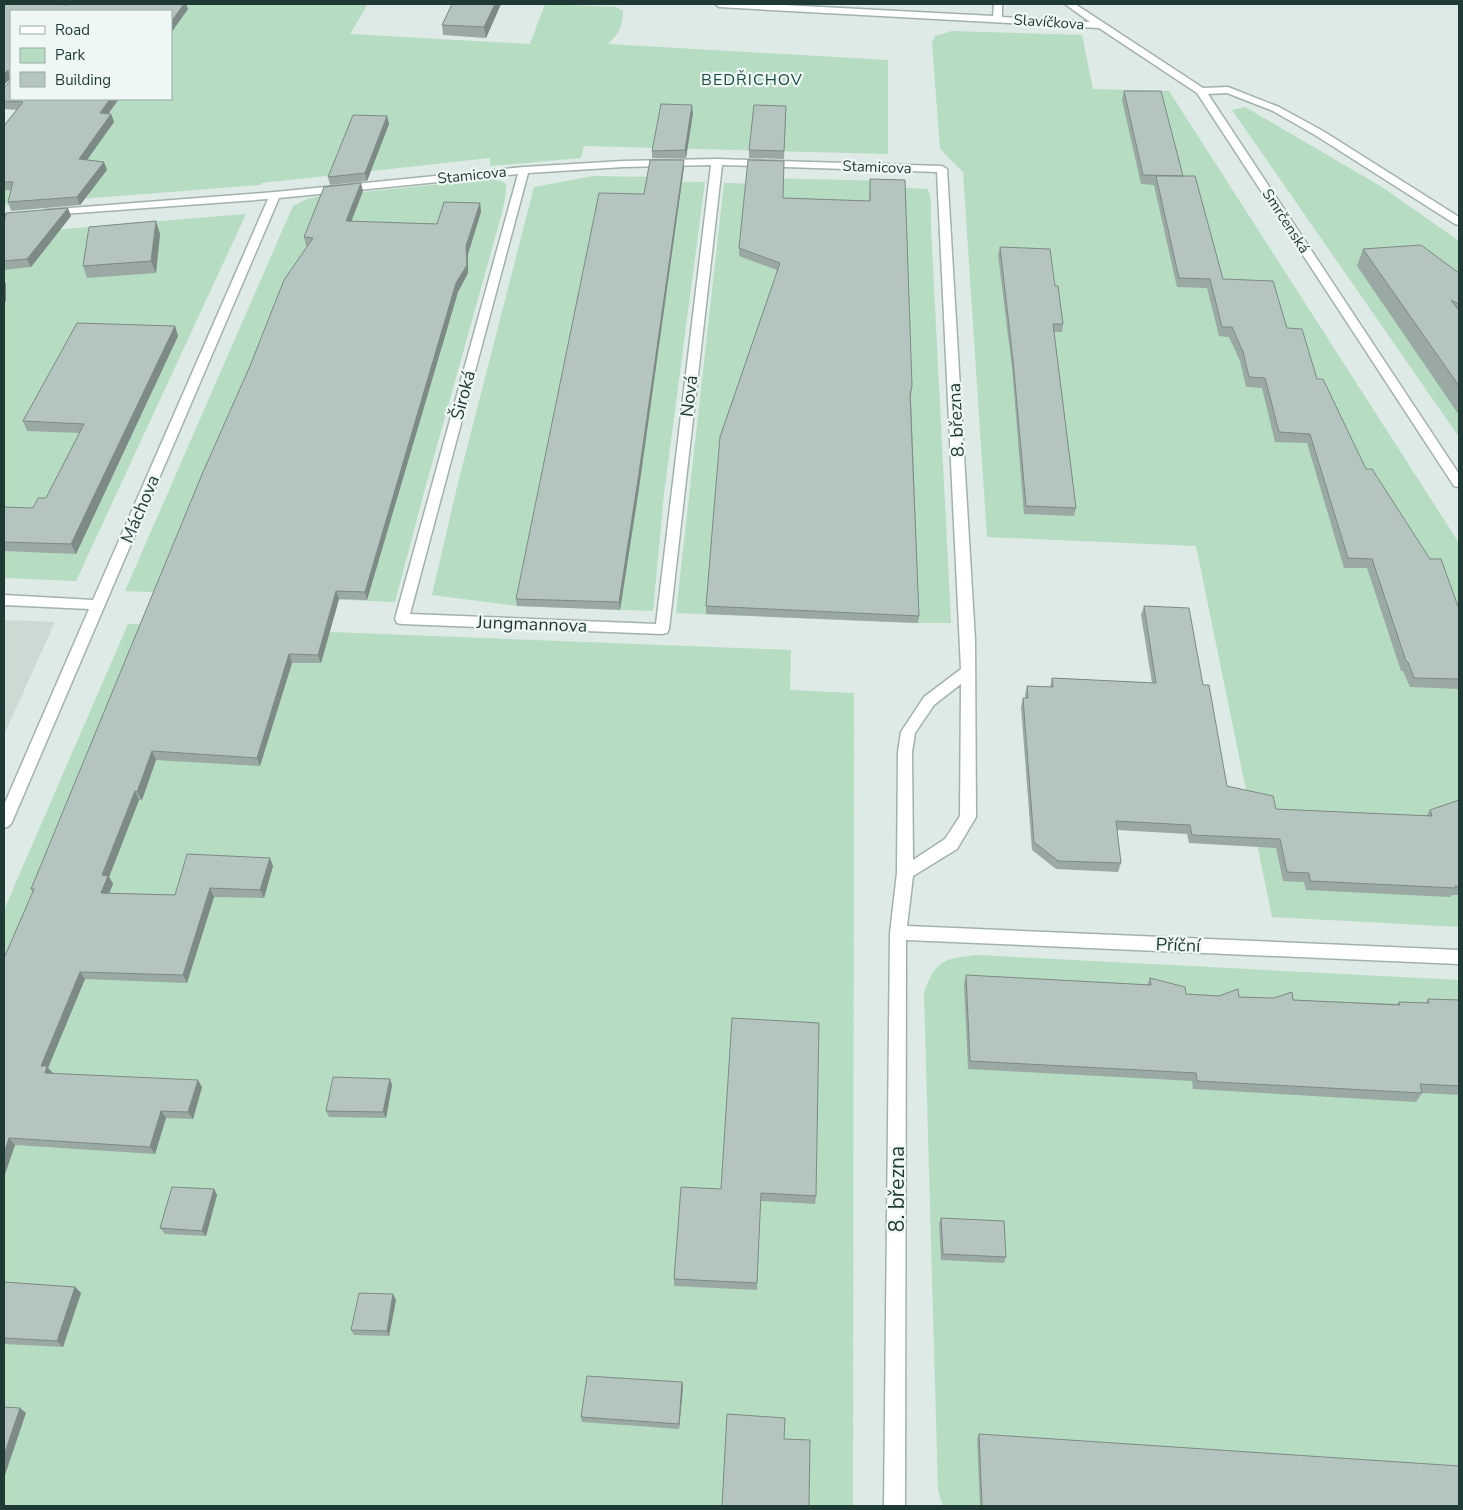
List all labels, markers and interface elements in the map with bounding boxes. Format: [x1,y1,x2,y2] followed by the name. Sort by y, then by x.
[10,10,172,100] legend
[1013,10,1085,34] street label: Slavíčkova
[55,20,90,40] text: Road
[55,45,85,65] text: Park
[701,69,803,91] district label: BEDŘICHOV
[55,70,111,90] text: Building
[842,156,912,178] street label: Stamicova
[437,161,507,189] street label: Stamicova
[1258,185,1314,257] street label: Smrčenská
[445,368,481,422] street label: Široká
[675,374,703,418] street label: Nová
[942,382,970,458] street label: 8. března
[115,471,165,547] street label: Máchova
[475,610,588,638] street label: Jungmannova
[1155,932,1202,958] street label: Příční
[883,1146,911,1232] street label: 8. března

